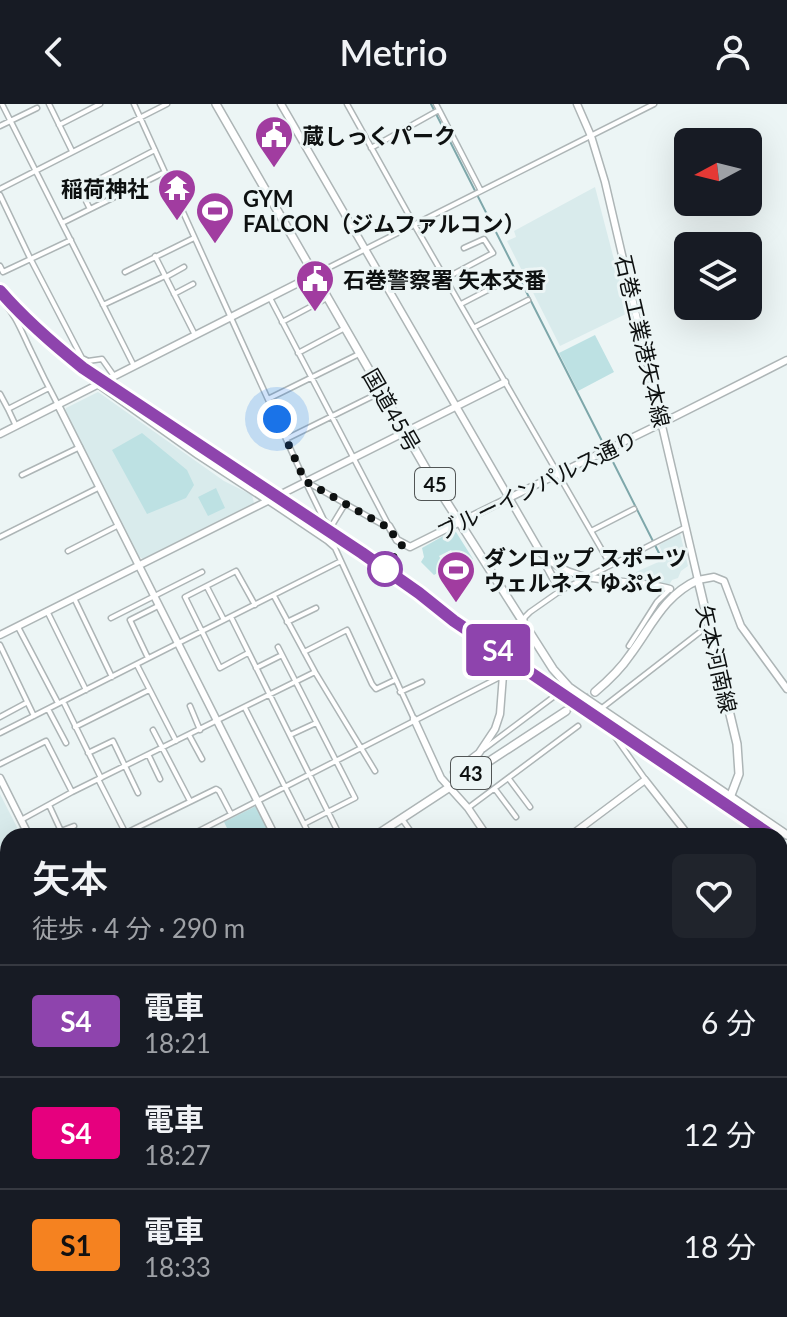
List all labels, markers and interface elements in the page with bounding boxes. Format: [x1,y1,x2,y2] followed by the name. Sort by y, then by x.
[32,30,76,74] icon: back
[339,30,448,74] text: Metrio
[711,30,755,74] icon: person
[253,114,295,169] public building icon: 蔵しっくパーク
[302,122,456,149] place label: 蔵しっくパーク
[674,128,762,216] north arrow
[674,128,762,320] map controls
[156,167,198,222] temple icon: 稲荷神社
[61,175,149,202] place label: 稲荷神社
[243,185,525,237] place label: GYM FALCON（ジムファルコン）
[194,190,236,245] sports icon: GYM FALCON（ジムファルコン）
[674,232,762,320] button: layers
[610,252,676,430] street label: 石巻工業港矢本線
[294,258,336,313] public building icon: 石巻警察署 矢本交番
[343,266,546,293] place label: 石巻警察署 矢本交番
[357,364,427,456] street label: 国道45号
[257,399,297,439] your location
[432,425,642,545] street label: ブルーインパルス通り
[415,468,455,500] road number: 45
[484,544,687,596] place label: ダンロップ スポーツ ウェルネス ゆぷと
[435,549,477,604] sports icon: ダンロップ スポーツ ウェルネス ゆぷと
[368,552,402,586] unlabelled marker
[691,602,743,716] street label: 矢本河南線
[462,624,534,676] line badge: S4
[482,633,514,667] text: S4
[451,757,491,789] road number: 43
[672,854,756,938] button: heart
[32,855,108,901] text: 矢本
[32,912,245,944] text: 徒歩 · 4 分 · 290 m
[144,988,204,1024] text: 電車
[60,1004,92,1038] text: S4
[701,1004,756,1040] text: 6 分
[144,1027,211,1059] text: 18:21
[144,1100,204,1136] text: 電車
[60,1116,92,1150] text: S4
[684,1116,756,1152] text: 12 分
[144,1139,211,1171] text: 18:27
[144,1212,204,1248] text: 電車
[60,1228,92,1262] text: S1
[684,1228,756,1264] text: 18 分
[144,1251,211,1283] text: 18:33

